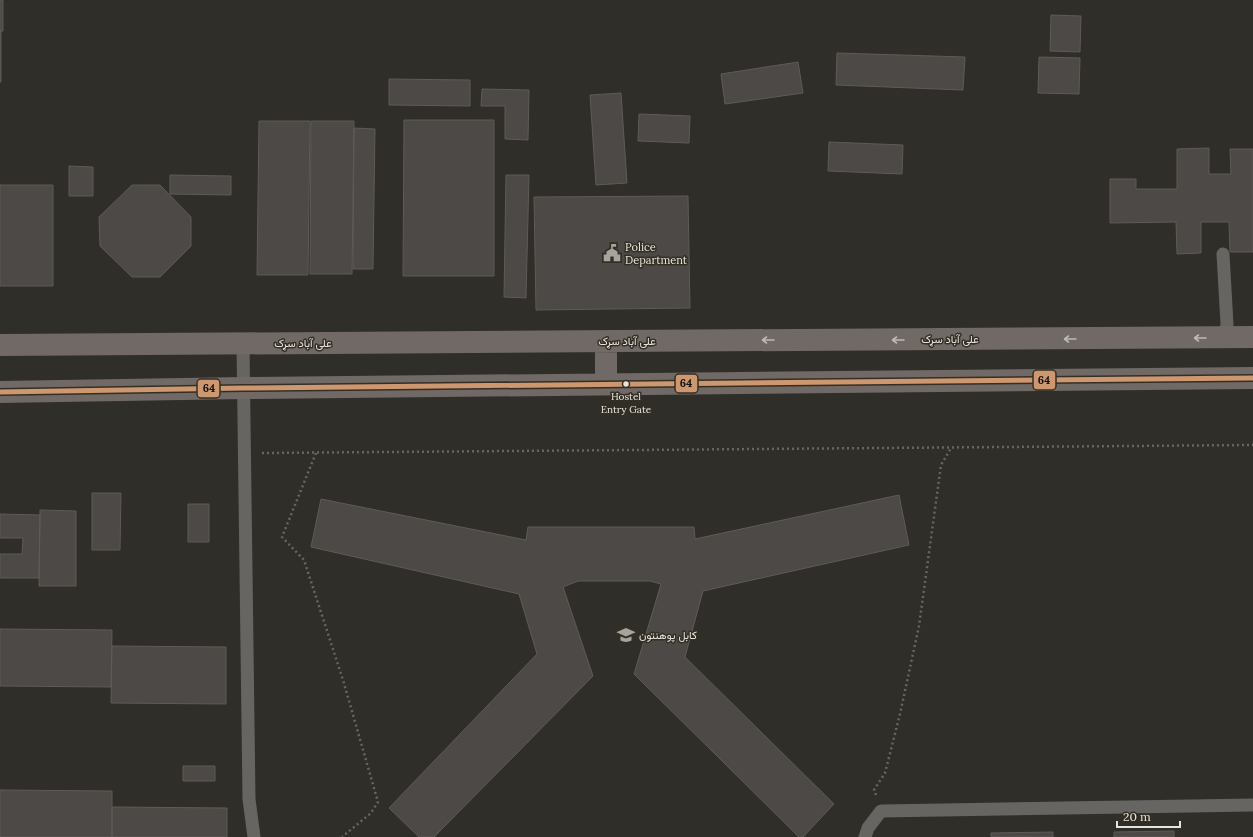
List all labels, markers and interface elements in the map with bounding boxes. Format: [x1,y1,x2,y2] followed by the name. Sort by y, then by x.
[625,240,688,267] place label: Police Department
[602,243,622,263] public building icon: Police Department
[921,332,979,347] street label: علی آباد سړک
[598,334,656,349] street label: علی آباد سړک
[1194,334,1207,342] one-way arrow
[1064,335,1077,342] one-way arrow
[274,336,332,351] street label: علی آباد سړک
[892,336,905,344] one-way arrow
[762,337,775,344] one-way arrow
[1033,370,1056,390] line badge: 64
[1038,373,1050,387] text: 64
[675,374,698,393] line badge: 64
[680,376,692,390] text: 64
[197,379,220,398] line badge: 64
[621,379,631,389] marker: Hostel Entry Gate
[203,381,215,395] text: 64
[601,390,652,416] place label: Hostel Entry Gate
[616,625,636,645] school or university icon: کابل پوهنتون
[639,628,697,643] place label: کابل پوهنتون
[1117,803,1180,829] scale bar
[1123,809,1151,824] text: 20 m

